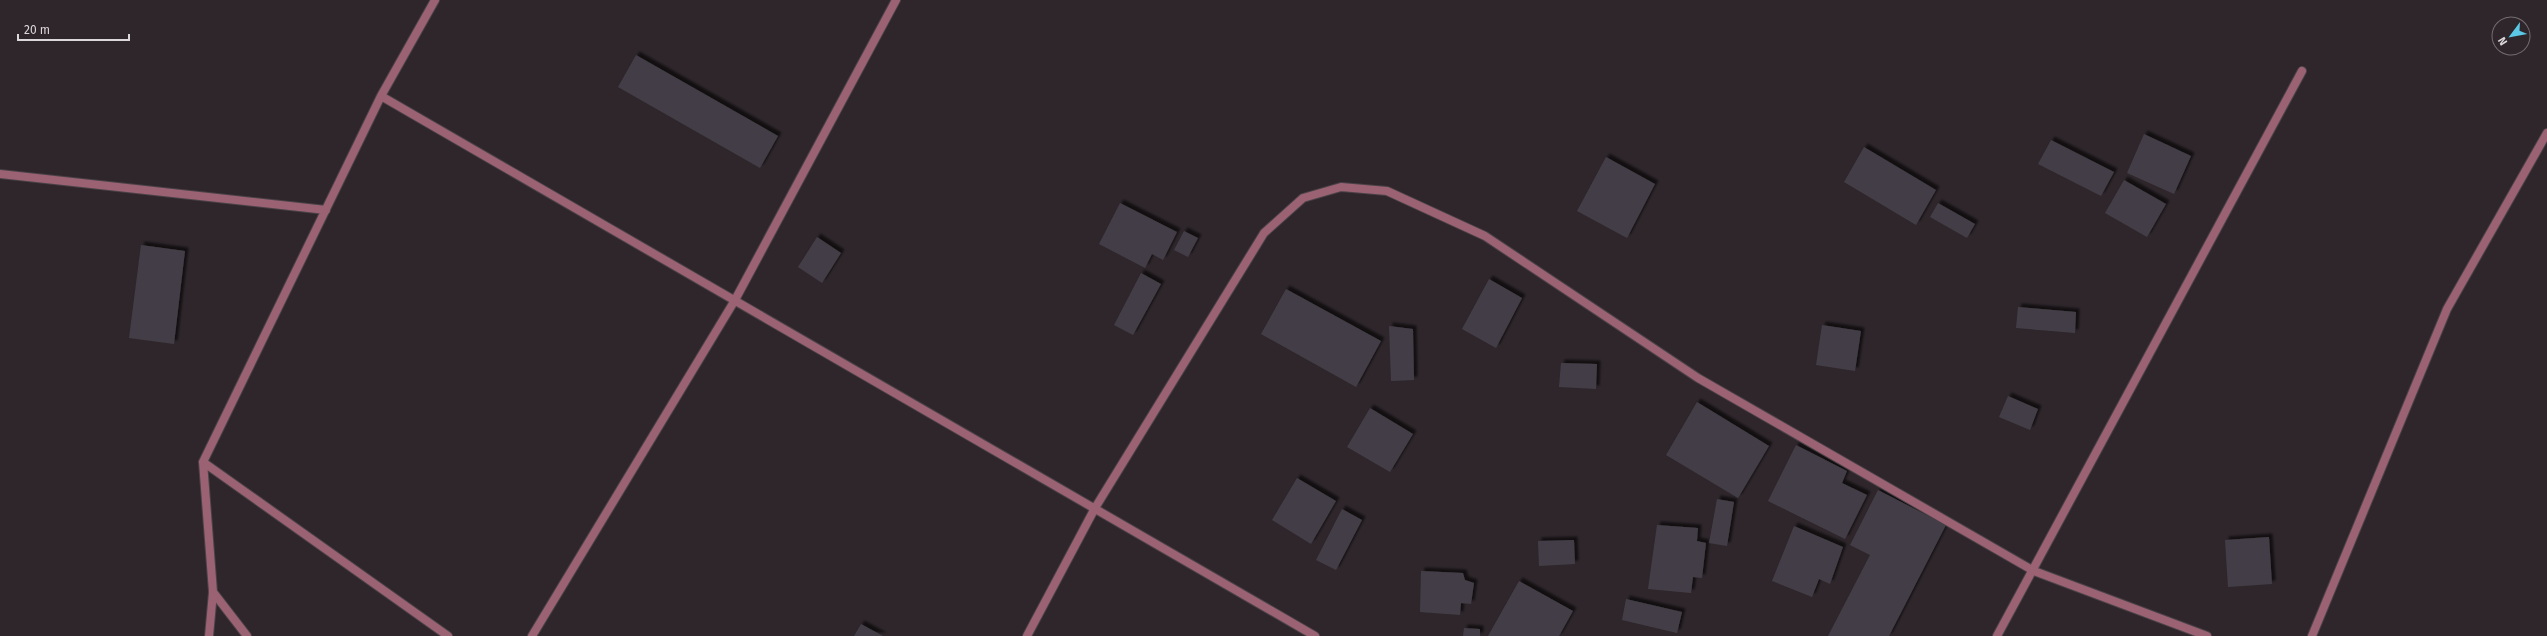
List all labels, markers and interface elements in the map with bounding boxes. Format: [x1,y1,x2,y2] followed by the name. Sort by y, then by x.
[18,16,129,42] scale bar
[2491,16,2531,56] north arrow
[24,23,50,37] text: 20 m
[2495,34,2510,48] text: N

